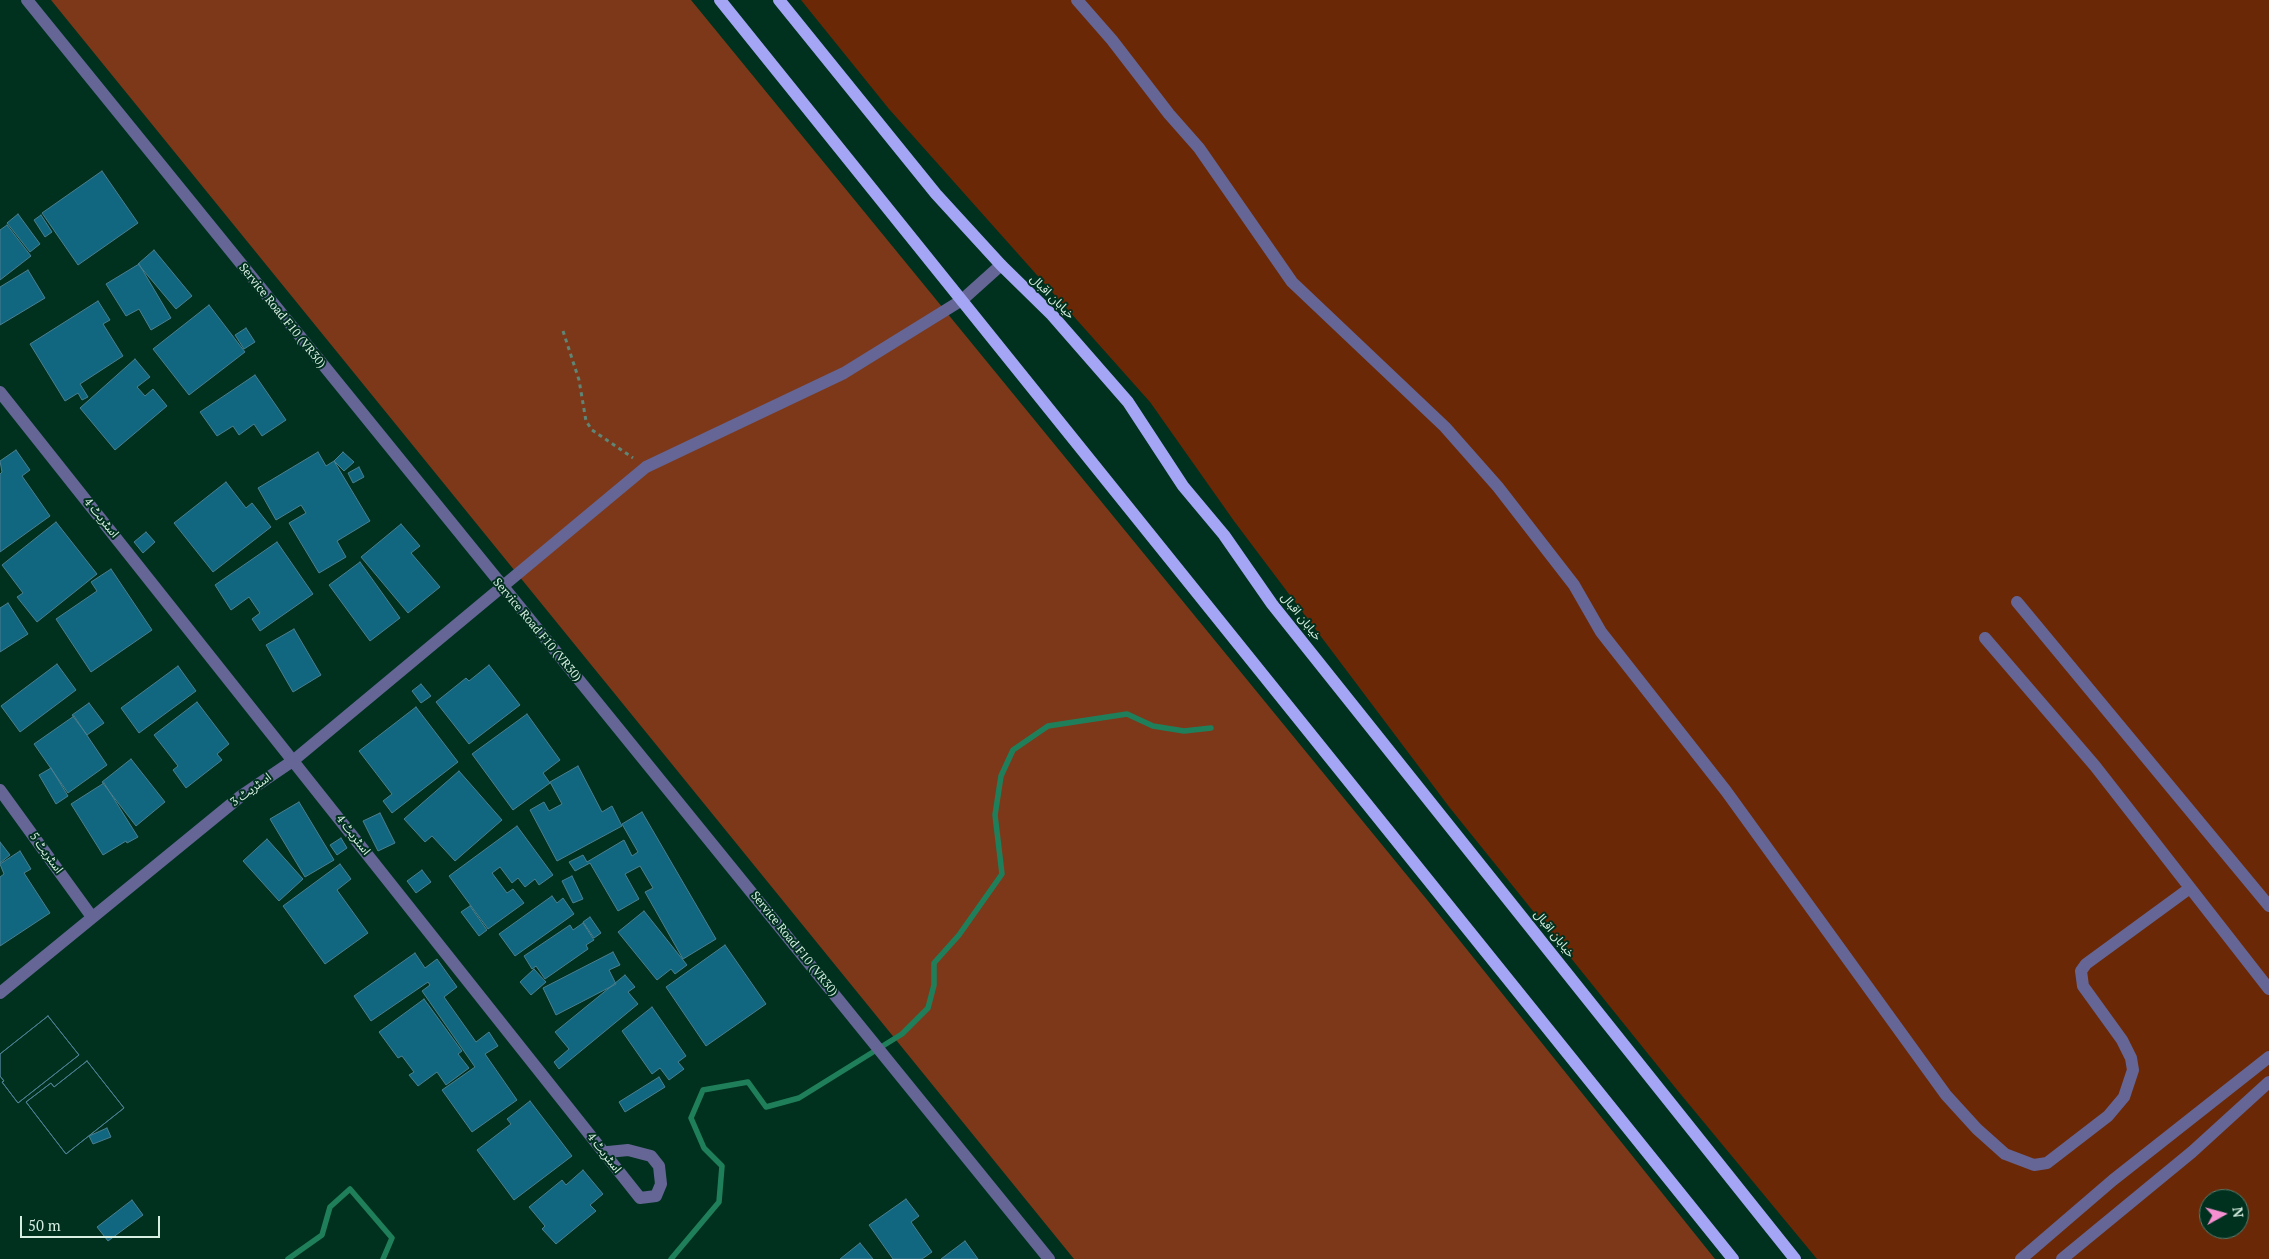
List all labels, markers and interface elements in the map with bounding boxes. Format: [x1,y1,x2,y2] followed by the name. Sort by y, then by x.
[235,261,329,371] street label: Service Road F10 (VR30)
[1027,272,1077,322] street label: خیابان اقبال
[81,495,121,541] street label: اسٹریٹ 4
[490,576,584,684] street label: Service Road F10 (VR30)
[1277,590,1325,644] street label: خیابان اقبال
[228,770,274,810] street label: اسٹریٹ 3
[333,812,373,858] street label: اسٹریٹ 4
[26,830,66,876] street label: اسٹریٹ 5
[747,889,841,999] street label: Service Road F10 (VR30)
[1530,907,1578,961] street label: خیابان اقبال
[584,1130,624,1176] street label: اسٹریٹ 4
[2199,1189,2249,1239] north arrow
[22,1206,162,1238] scale bar
[2228,1206,2248,1219] text: N
[28,1215,61,1235] text: 50 m

